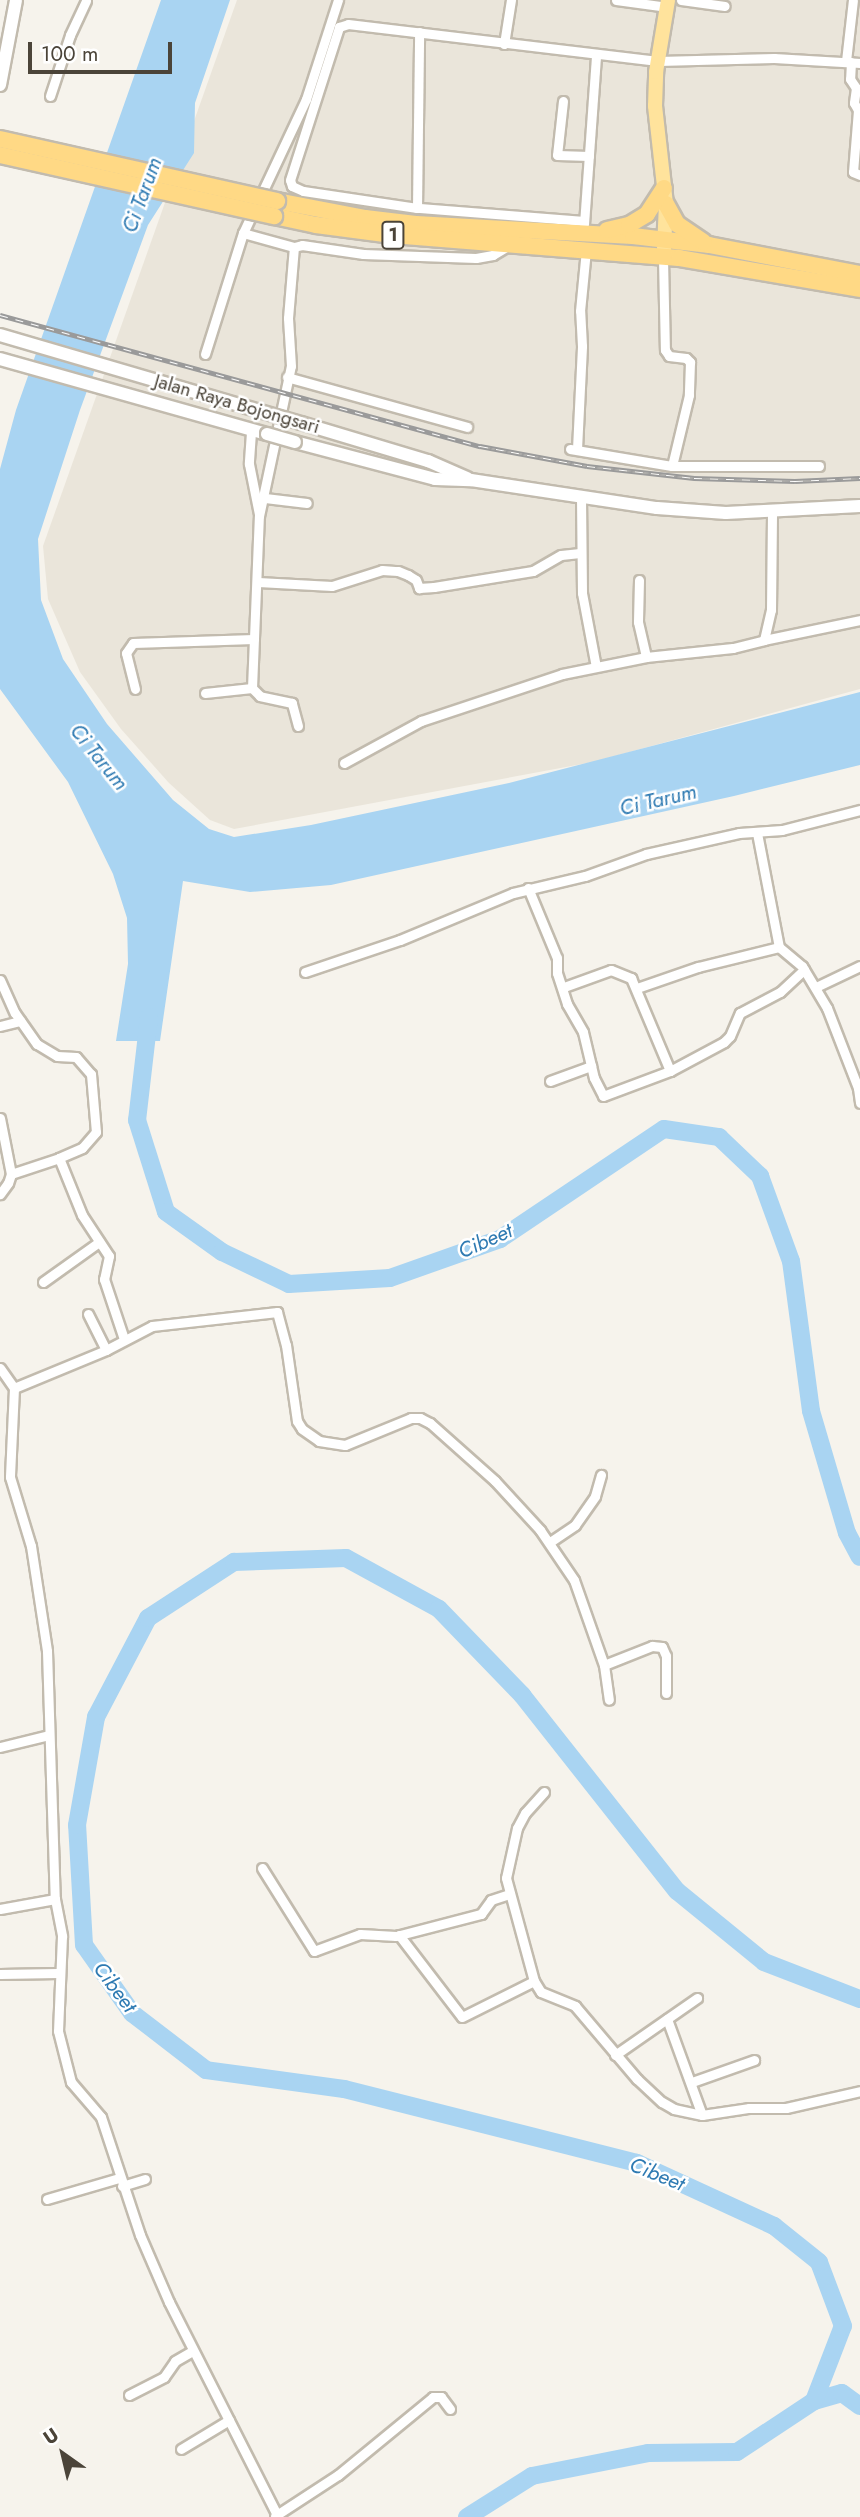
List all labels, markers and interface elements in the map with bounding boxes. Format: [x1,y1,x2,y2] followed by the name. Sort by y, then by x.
[32,28,175,72] scale bar
[41,39,98,69] text: 100 m
[117,154,167,236] water label: Ci Tarum
[381,220,405,249] road number: 1
[152,369,322,439] street label: Jalan Raya Bojongsari
[65,719,133,795] water label: Ci Tarum
[617,779,699,821] water label: Ci Tarum
[454,1218,516,1264] water label: Cibeet
[88,1957,142,2017] water label: Cibeet
[626,2152,688,2196] water label: Cibeet
[28,2419,98,2489] north arrow
[38,2421,64,2451] text: U

